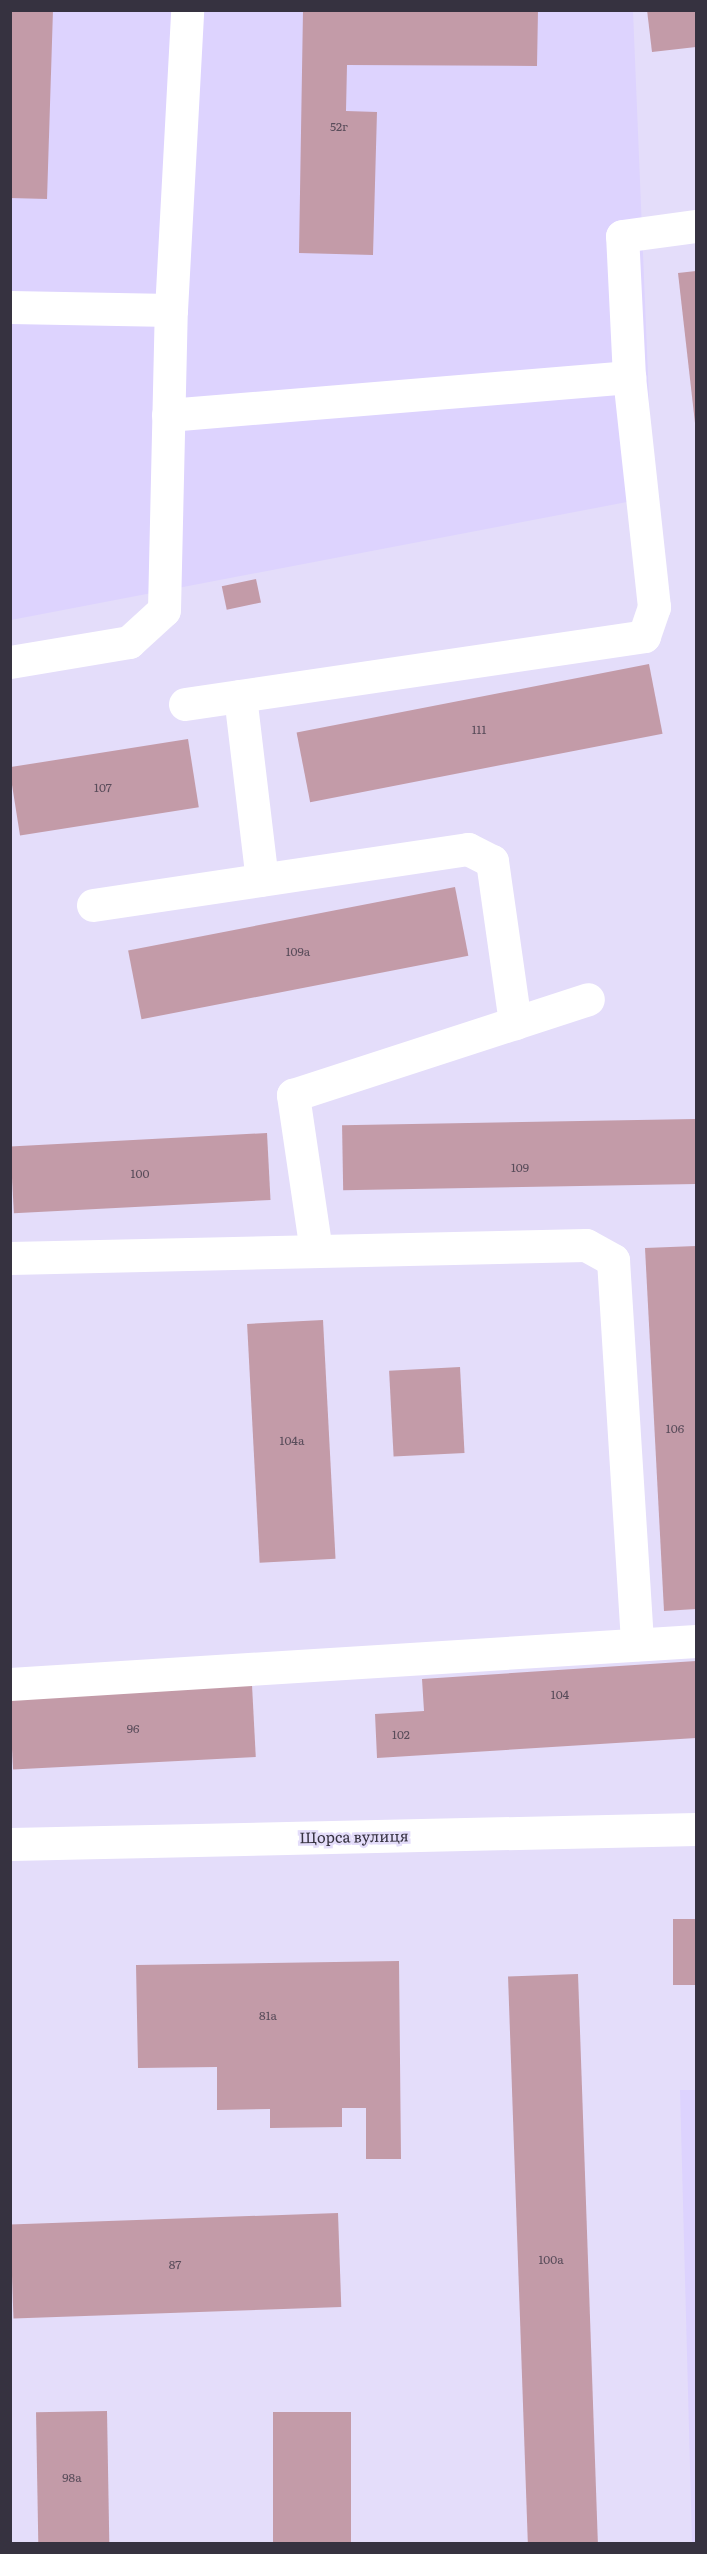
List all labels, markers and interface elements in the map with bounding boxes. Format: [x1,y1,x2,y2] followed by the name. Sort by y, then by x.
[330,120,348,134] house number: 52г
[472,723,486,737] house number: 111
[94,781,112,795] house number: 107
[286,945,310,959] house number: 109а
[511,1161,529,1175] house number: 109
[131,1167,149,1181] house number: 100
[666,1422,684,1436] house number: 106
[280,1434,304,1448] house number: 104а
[551,1688,569,1702] house number: 104
[127,1722,139,1736] house number: 96
[392,1728,410,1742] house number: 102
[299,1826,409,1846] street label: Щорса вулиця
[259,2009,277,2023] house number: 81а
[538,2253,564,2267] house number: 100а
[169,2258,181,2272] house number: 87
[62,2471,82,2485] house number: 98а

